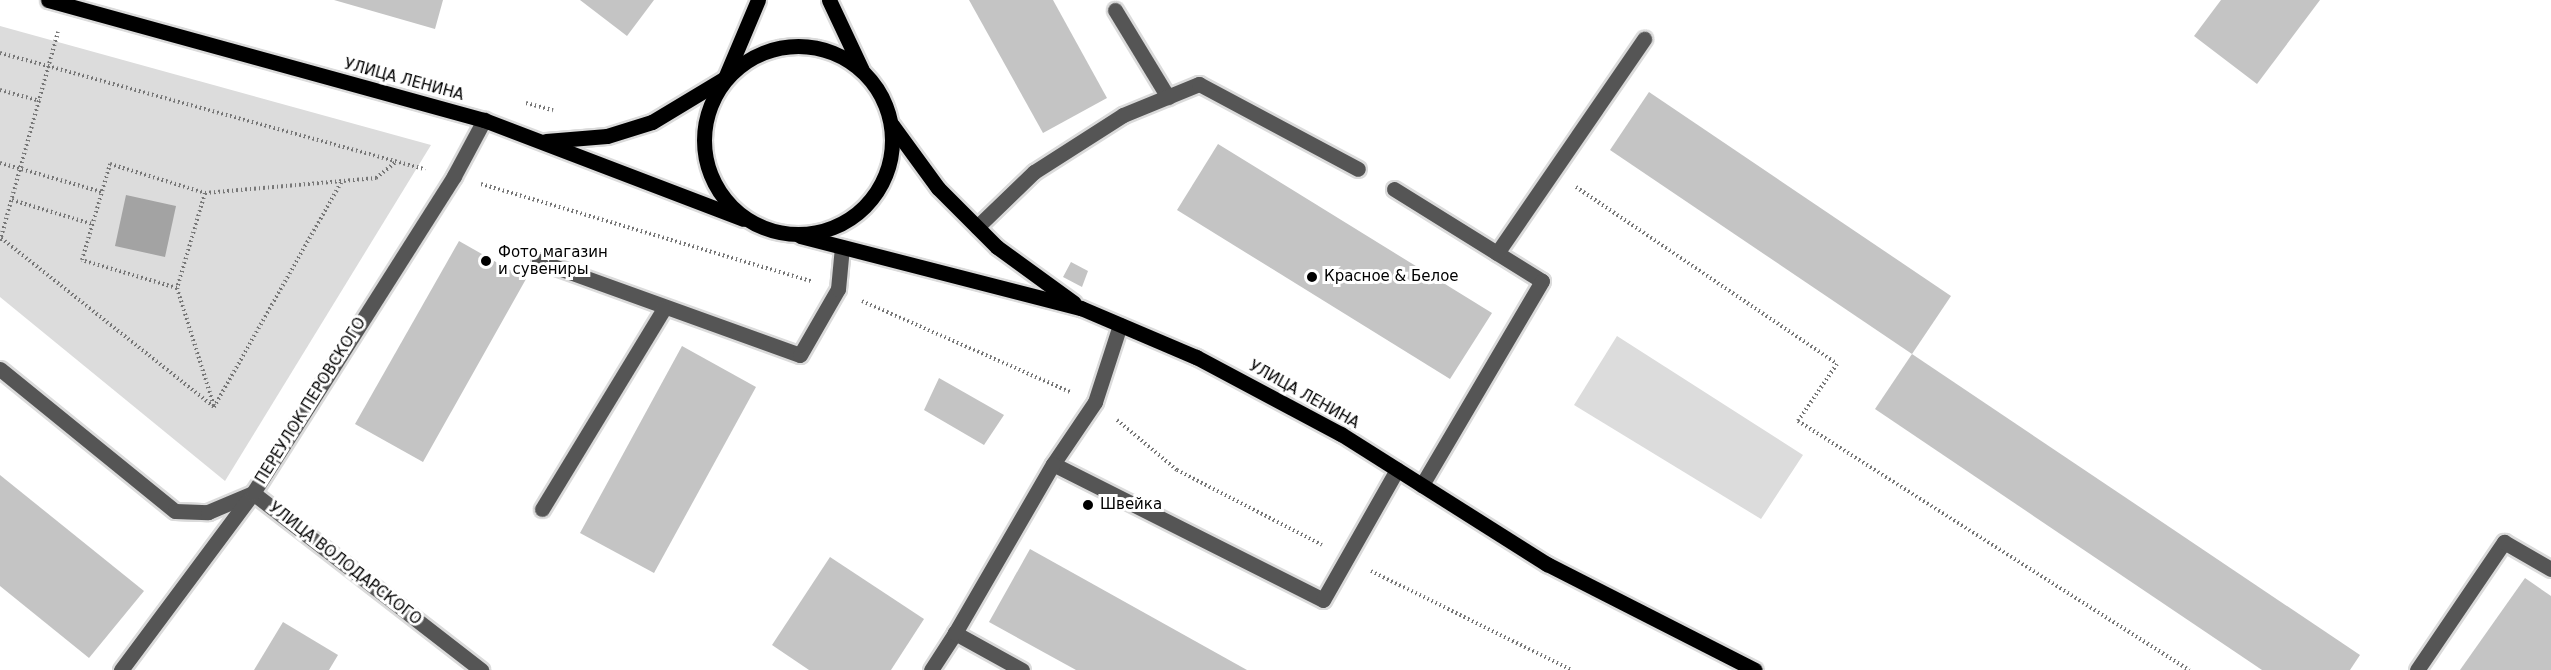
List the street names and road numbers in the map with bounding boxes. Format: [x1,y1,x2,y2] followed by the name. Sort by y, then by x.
[342,55,466,105] street label: УЛИЦА ЛЕНИНА
[252,315,370,487] street label: ПЕРЕУЛОК ПЕРОВСКОГО
[1246,357,1362,433] street label: УЛИЦА ЛЕНИНА
[265,499,425,629] street label: УЛИЦА ВОЛОДАРСКОГО

